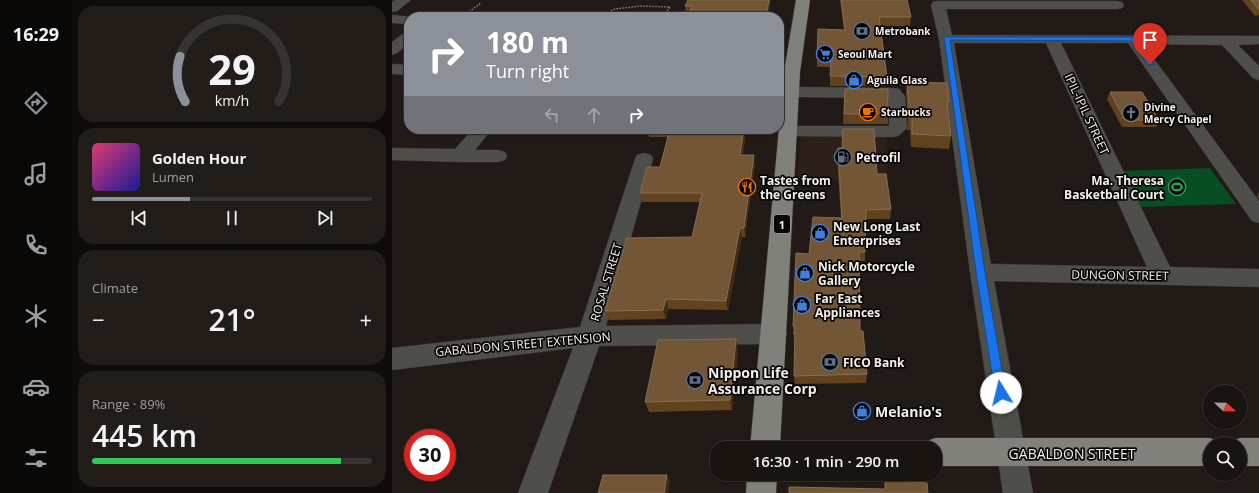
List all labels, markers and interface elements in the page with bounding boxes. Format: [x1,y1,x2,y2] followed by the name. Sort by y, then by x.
[852,21,872,41] bank icon: Metrobank
[13,22,59,46] text: 16:29
[486,23,569,61] text: 180 m
[1133,23,1167,64] pin
[875,24,931,38] place label: Metrobank
[420,28,472,80] icon: right
[1139,29,1161,51] icon: arrive
[208,41,256,97] text: 29
[815,44,835,64] supermarket icon: Seoul Mart
[838,47,893,61] place label: Seoul Mart
[486,59,569,83] text: Turn right
[844,70,864,90] shop icon: Aguila Glass
[1061,71,1113,158] street label: IPIL-IPIL STREET
[867,73,927,87] place label: Aguila Glass
[22,89,50,117] icon: directions
[215,90,249,109] text: km/h
[1144,100,1212,126] place label: Divine Mercy Chapel
[858,102,878,122] cafe icon: Starbucks
[1121,103,1141,123] church icon: Divine Mercy Chapel
[541,104,563,126] icon: left
[583,104,605,126] icon: ahead
[625,104,647,126] icon: right
[881,105,931,119] place label: Starbucks
[833,147,853,167] fuel station icon: Petrofil
[152,148,246,168] text: Golden Hour
[856,149,901,166] place label: Petrofil
[22,160,50,188] icon: music
[152,168,194,186] text: Lumen
[760,172,831,203] place label: Tastes from the Greens
[1064,172,1164,203] place label: Ma. Theresa Basketball Court
[737,177,757,197] restaurant icon: Tastes from the Greens
[1167,177,1187,197] sports icon: Ma. Theresa Basketball Court
[128,207,150,229] icon: previous
[221,207,243,229] icon: pause
[314,207,336,229] icon: next
[774,215,790,233] road number: 1
[833,218,920,249] place label: New Long Last Enterprises
[810,223,830,243] shop icon: New Long Last Enterprises
[22,231,50,259] icon: phone
[586,240,626,323] street label: ROSAL STREET
[818,258,915,289] place label: Nick Motorcycle Gallery
[795,263,815,283] shop icon: Nick Motorcycle Gallery
[1071,266,1169,284] street label: DUNGON STREET
[92,279,138,297] text: Climate
[815,290,880,321] place label: Far East Appliances
[792,295,812,315] shop icon: Far East Appliances
[208,299,256,340] text: 21°
[22,302,50,330] icon: climate
[92,304,105,334] text: −
[359,304,372,334] text: +
[435,328,611,360] street label: GABALDON STREET EXTENSION
[820,352,840,372] bank icon: FICO Bank
[843,354,905,371] place label: FICO Bank
[708,363,817,398] place label: Nippon Life Assurance Corp
[685,370,705,390] bank icon: Nippon Life Assurance Corp
[980,372,1022,414] position arrow
[22,373,50,401] icon: car
[1203,385,1247,429] north arrow
[1203,385,1247,481] map controls
[92,395,165,413] text: Range · 89%
[852,401,872,421] shop icon: Melanio's
[875,402,942,421] place label: Melanio's
[92,415,197,456] text: 445 km
[404,429,456,481] speed limit sign: 30
[1203,437,1247,481] button: search
[22,444,50,472] icon: filters
[1009,444,1136,463] street label: GABALDON STREET
[753,451,899,471] text: 16:30 · 1 min · 290 m

